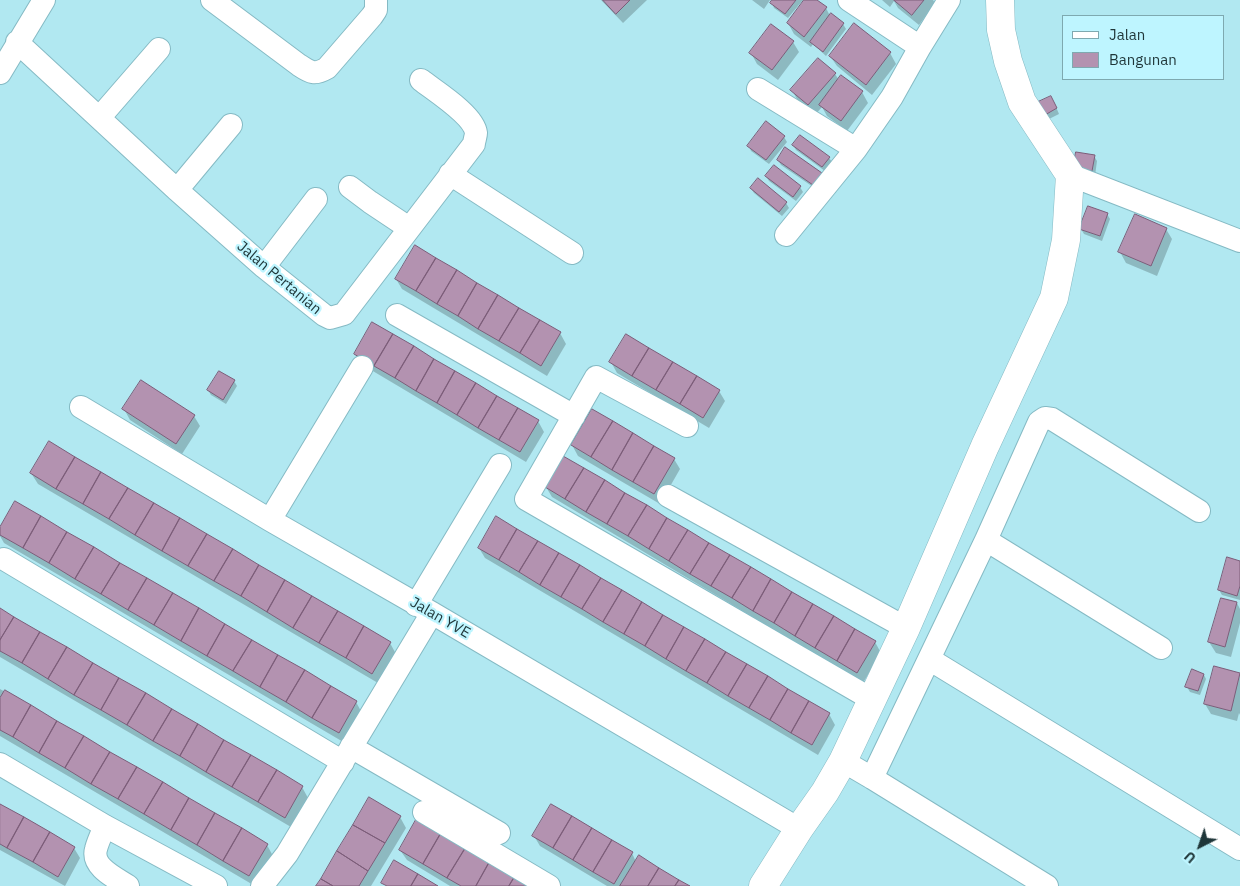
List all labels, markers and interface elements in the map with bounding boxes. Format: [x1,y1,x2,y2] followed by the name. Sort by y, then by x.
[1062,15,1225,80] legend
[1109,25,1145,44] text: Jalan
[1109,50,1177,69] text: Bangunan
[233,238,325,318] street label: Jalan Pertanian
[407,594,473,642] street label: Jalan YVE
[1175,821,1225,871] north arrow
[1181,847,1200,867] text: U

